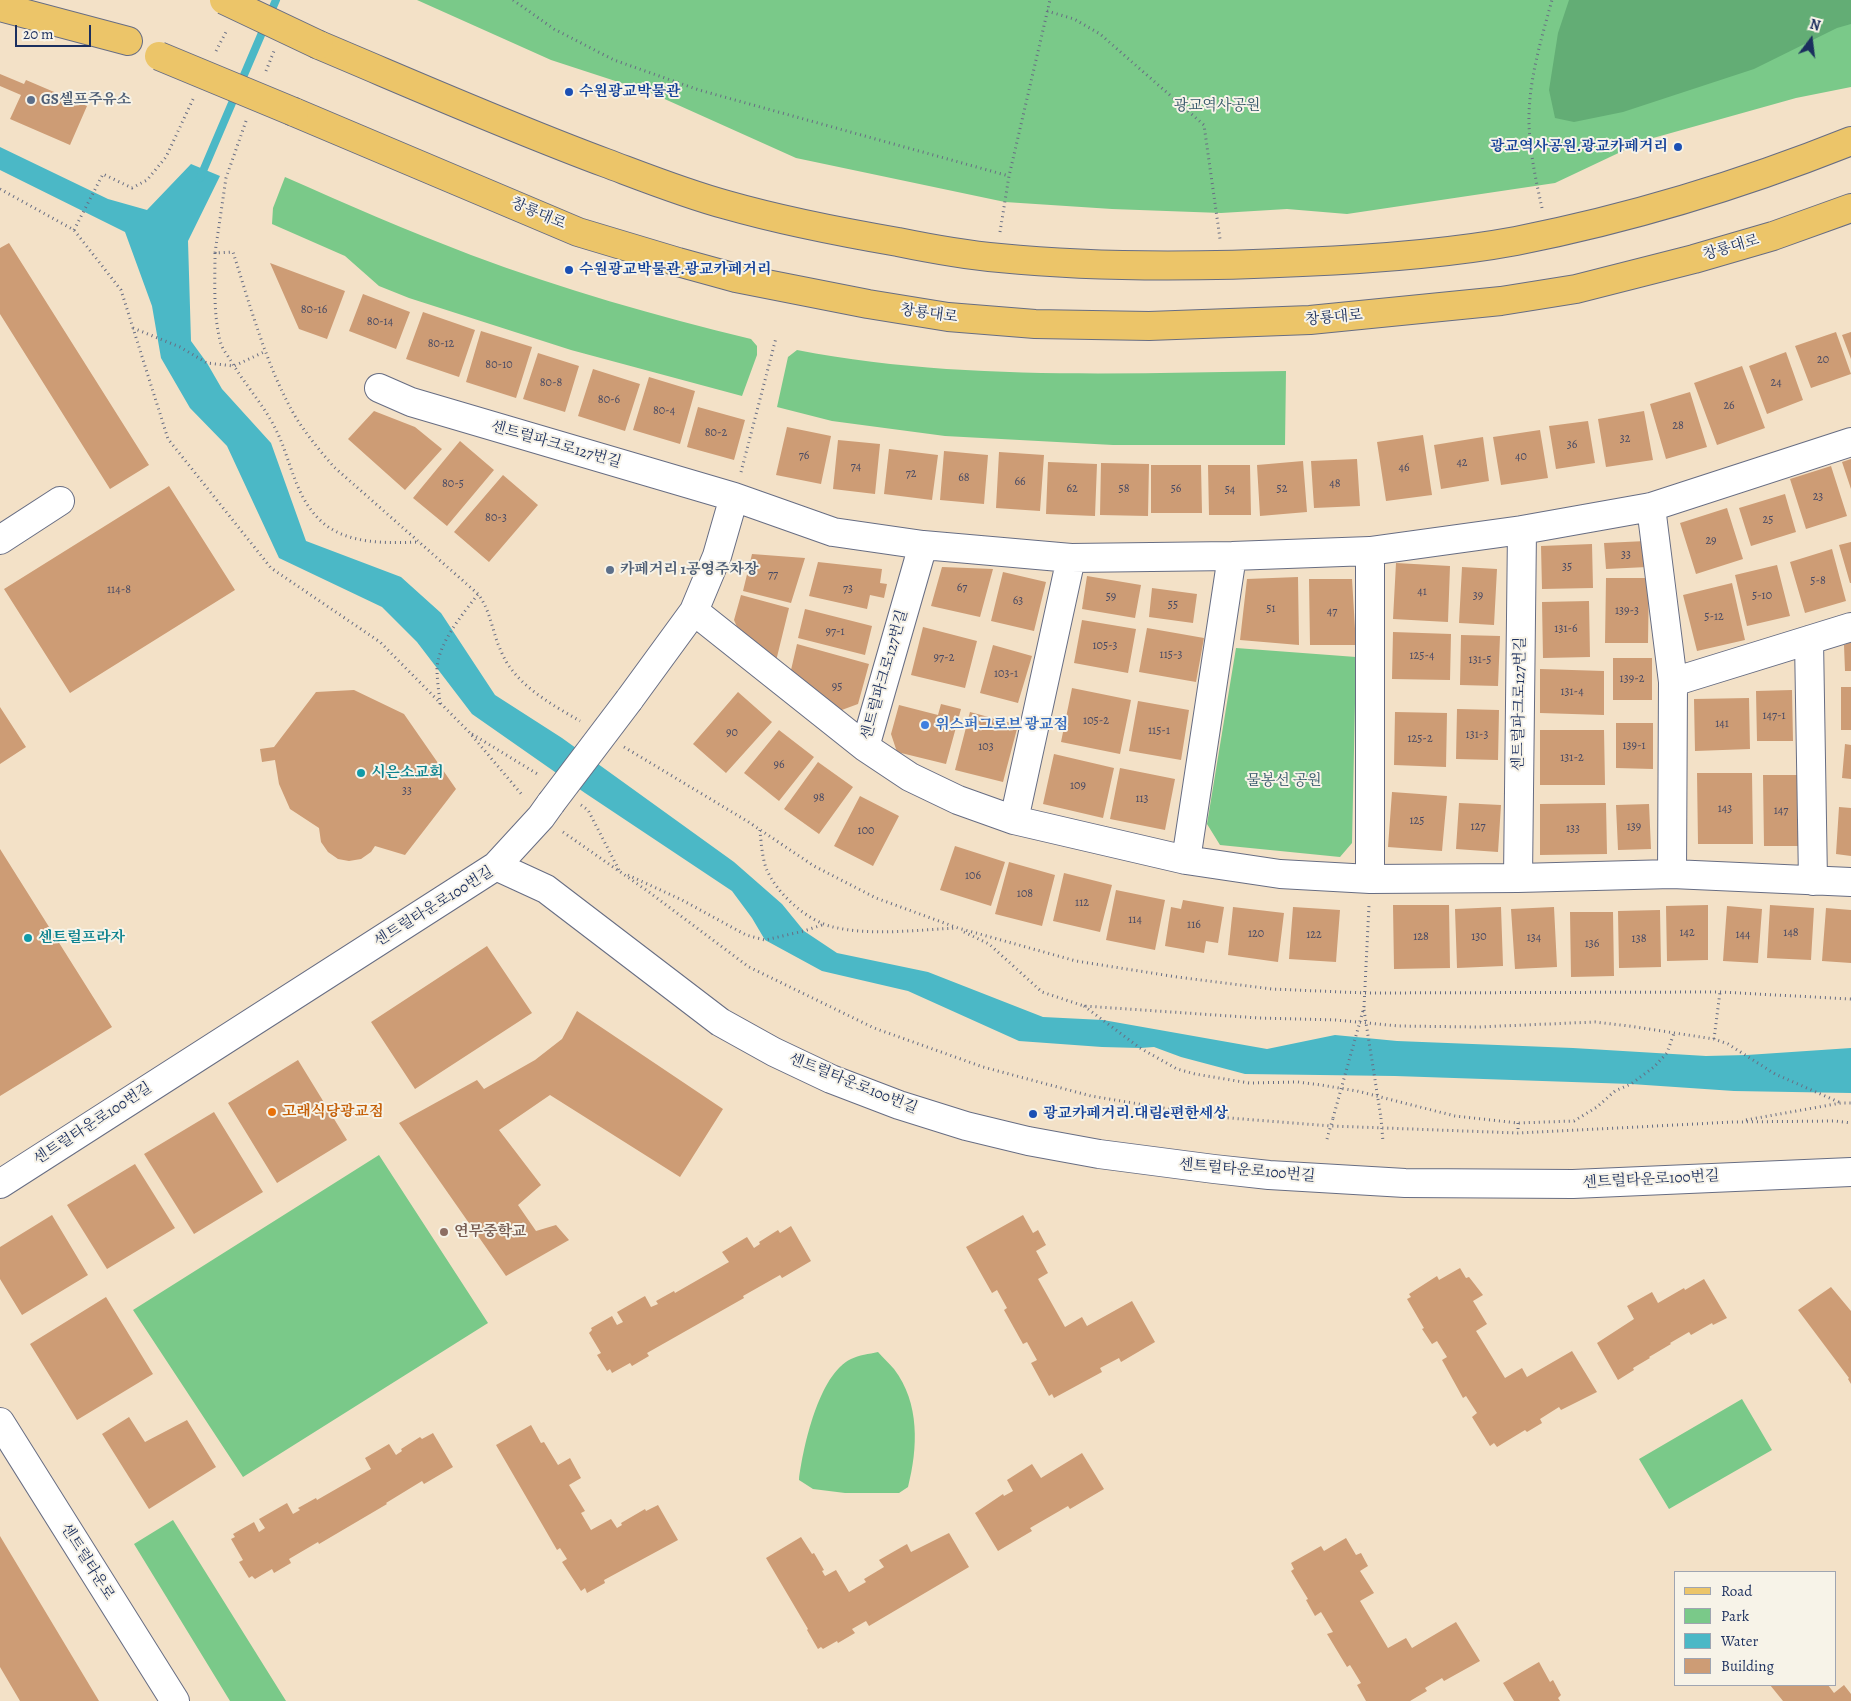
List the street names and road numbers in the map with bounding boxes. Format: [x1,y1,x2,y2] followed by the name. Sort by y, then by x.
[508,194,568,234] street label: 창룡대로
[1701,231,1761,265] street label: 창룡대로
[899,301,959,327] street label: 창룡대로
[1304,307,1364,329] street label: 창룡대로
[489,418,623,472] street label: 센트럴파크로127번길
[858,608,912,742] street label: 센트럴파크로127번길
[1510,637,1530,771] street label: 센트럴파크로127번길
[371,863,497,951] street label: 센트럴타운로100번길
[786,1050,920,1118] street label: 센트럴타운로100번길
[31,1079,155,1169] street label: 센트럴타운로100번길
[1178,1156,1316,1186] street label: 센트럴타운로100번길
[1582,1167,1720,1193] street label: 센트럴타운로100번길
[56,1520,118,1604] street label: 센트럴타운로

